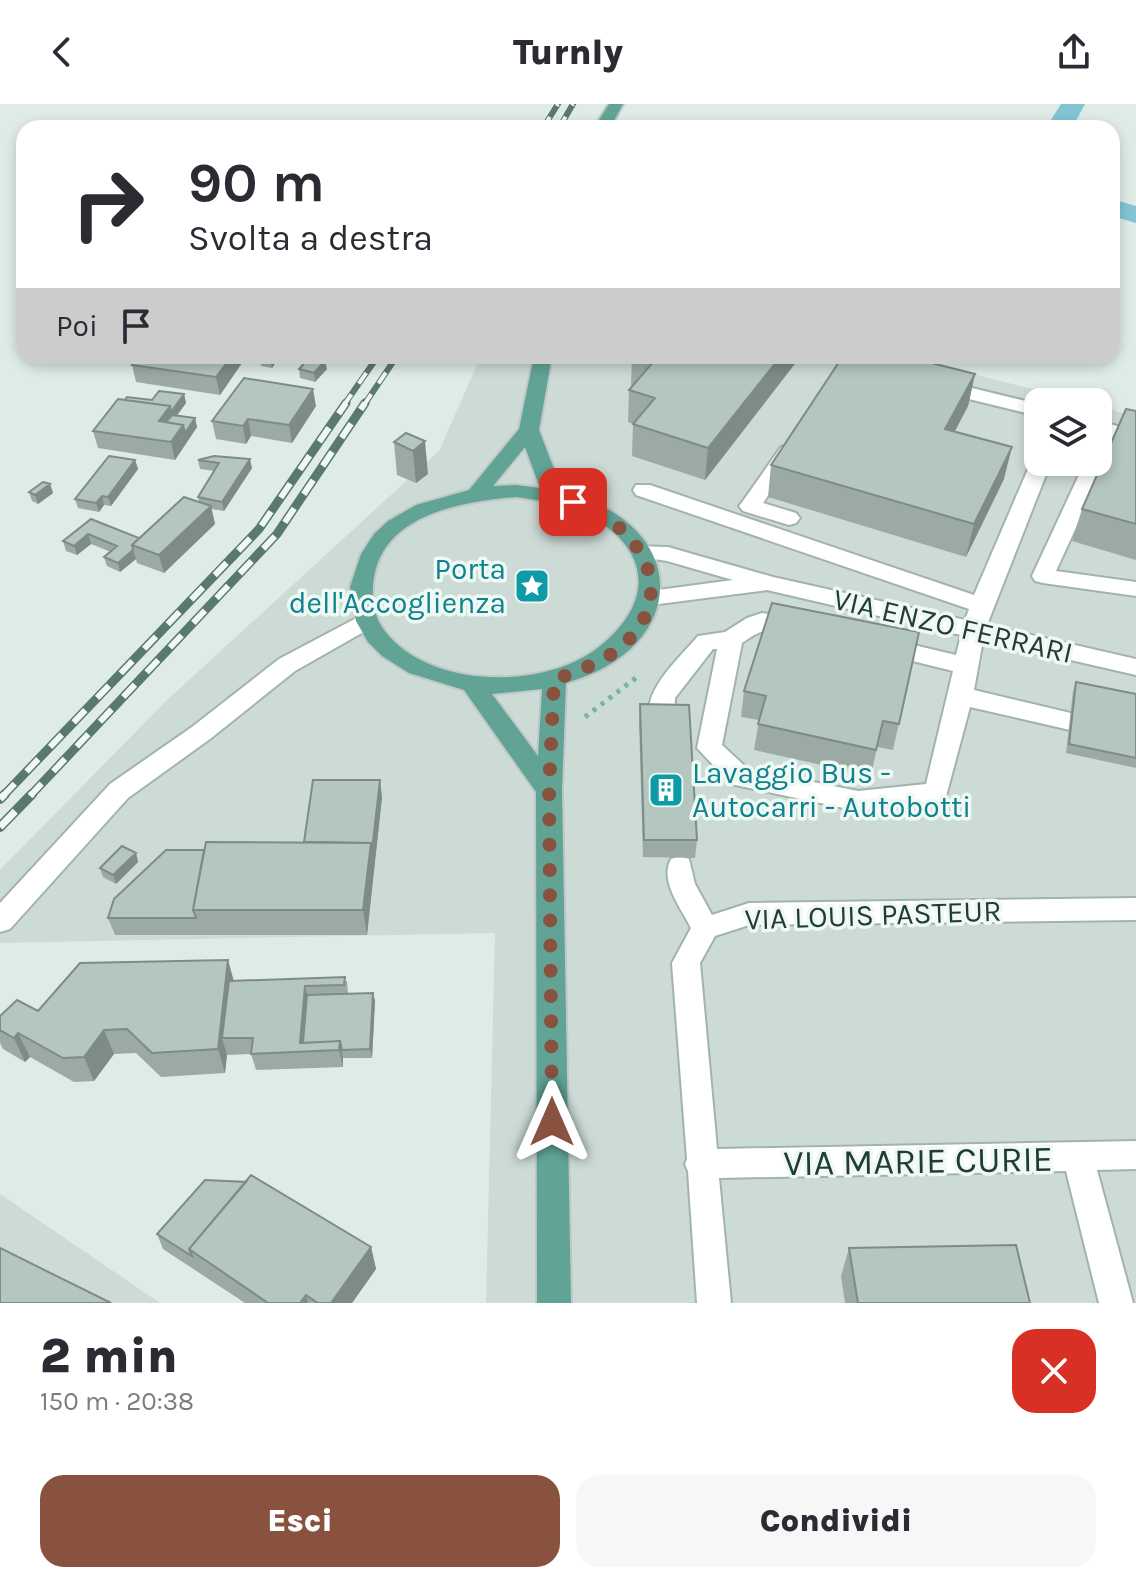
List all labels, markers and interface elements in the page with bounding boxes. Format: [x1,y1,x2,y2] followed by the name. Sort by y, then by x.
[40,30,84,74] icon: back
[1052,30,1096,74] icon: share
[513,31,623,73] text: Turnly
[188,150,325,215] text: 90 m
[56,152,160,256] icon: right
[188,217,433,259] text: Svolta a destra
[114,304,158,348] icon: arrive
[56,308,98,344] text: Poi
[1024,388,1112,476] map controls
[1024,388,1112,476] button: layers
[539,468,607,536] pin
[551,480,595,524] icon: arrive
[289,551,506,621] place label: Porta dell'Accoglienza
[513,567,551,605] place icon: Porta dell'Accoglienza
[830,581,1076,671] street label: VIA ENZO FERRARI
[692,755,971,825] place label: Lavaggio Bus - Autocarri - Autobotti
[647,771,685,809] building icon: Lavaggio Bus - Autocarri - Autobotti
[744,893,1002,937] street label: VIA LOUIS PASTEUR
[510,1080,594,1164] position arrow
[783,1138,1053,1184] street label: VIA MARIE CURIE
[40,1328,178,1384] text: 2 min
[1012,1329,1096,1413] button: close
[40,1386,194,1417] text: 150 m · 20:38
[40,1475,560,1567] button: Esci
[576,1475,1096,1567] button: Condividi

